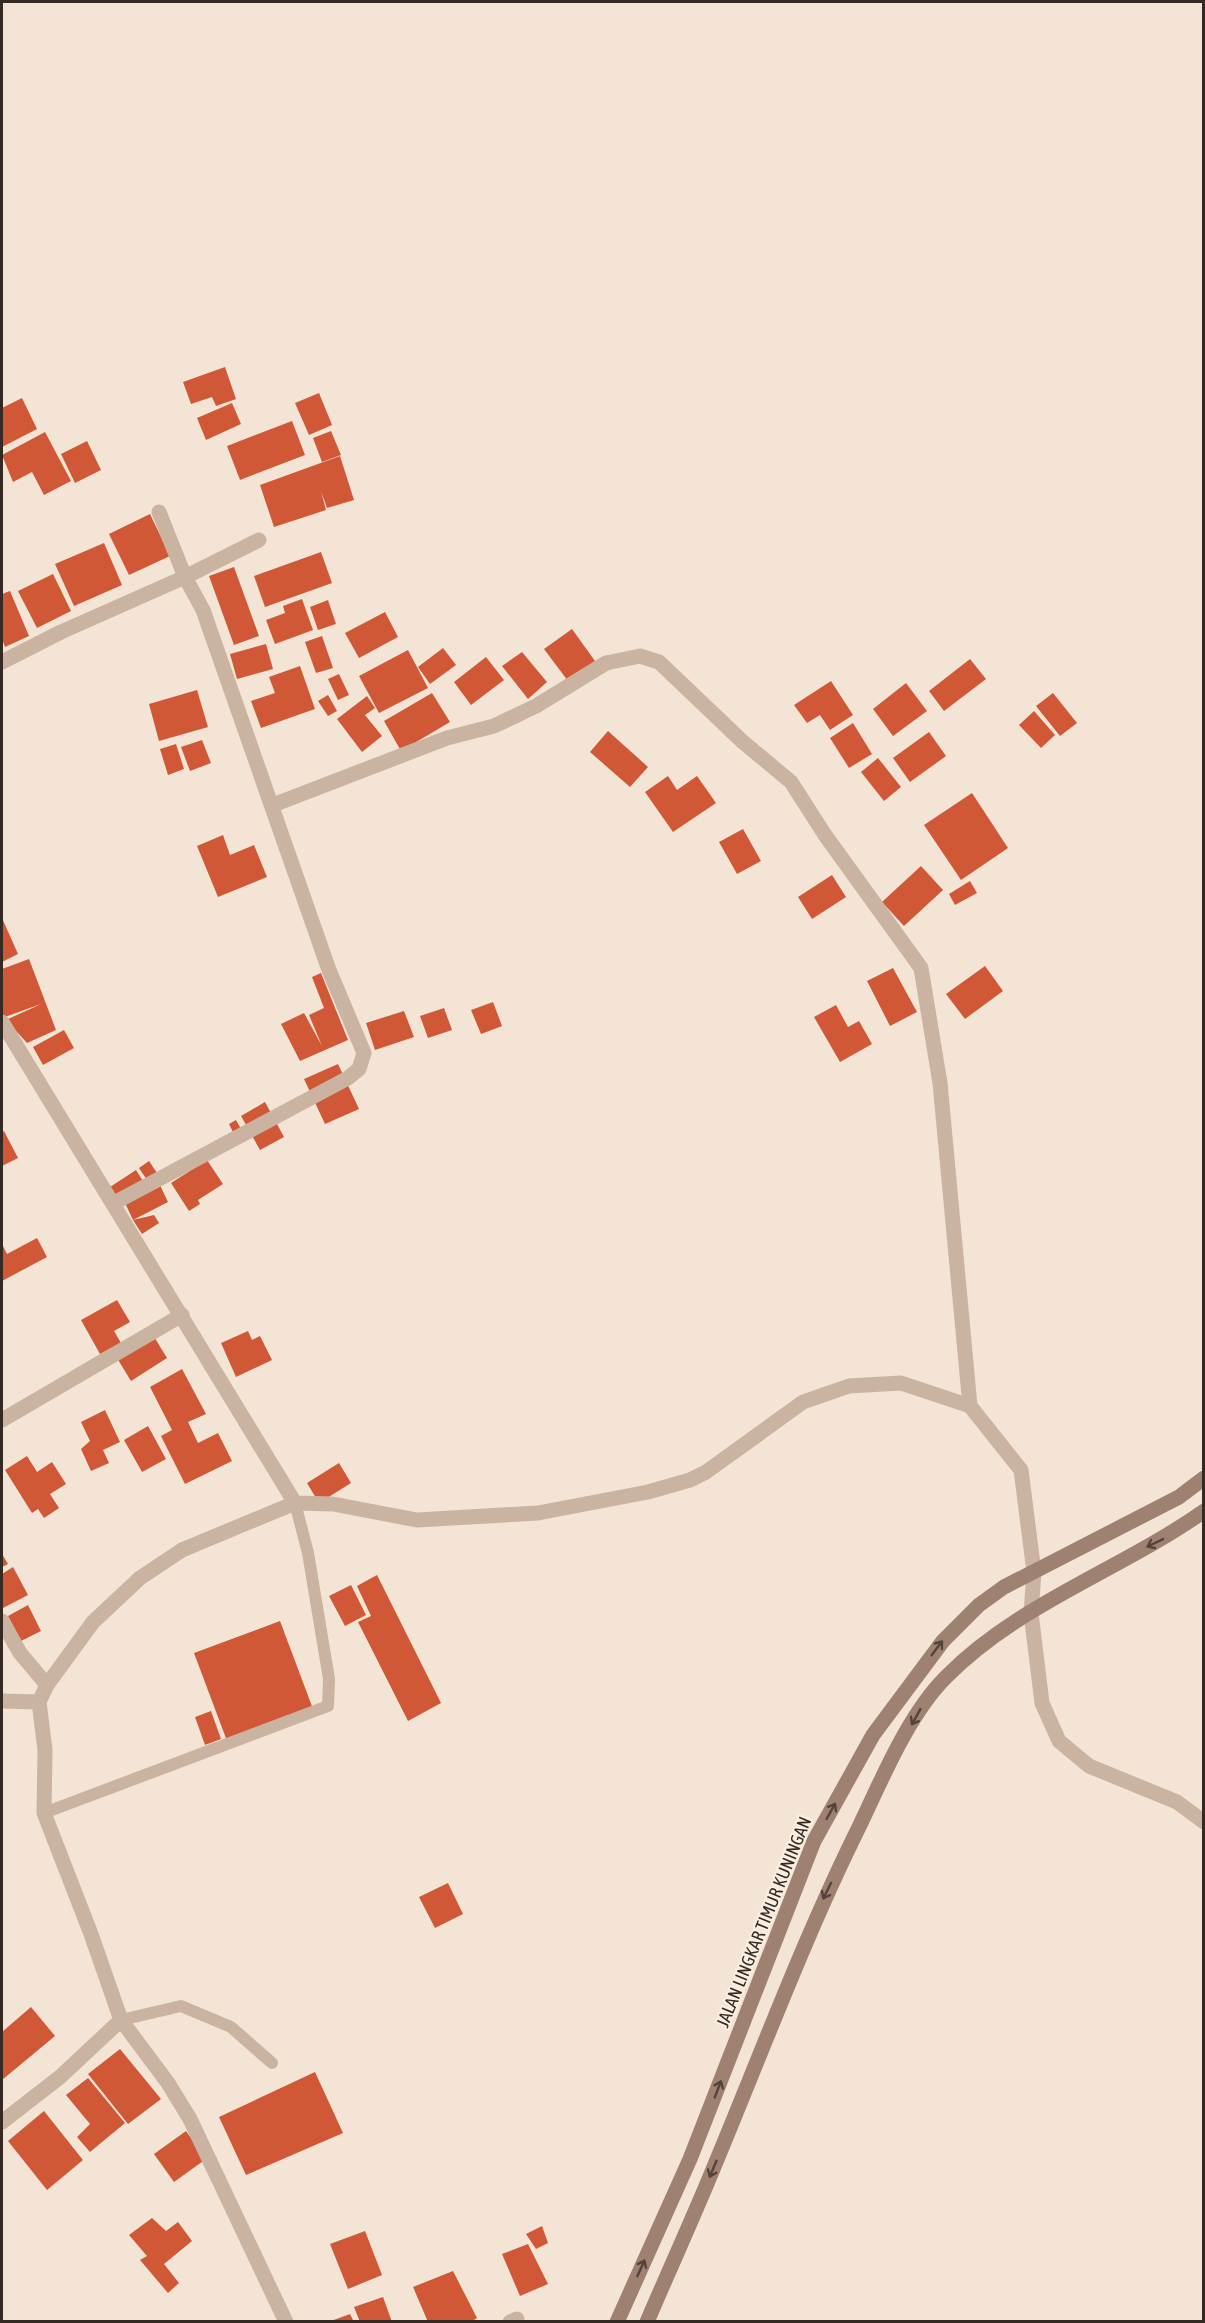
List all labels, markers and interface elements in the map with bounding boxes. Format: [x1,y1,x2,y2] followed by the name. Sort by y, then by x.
[1146,1538,1164,1550] one-way arrow
[931,1641,944,1657] one-way arrow
[910,1708,922,1725] one-way arrow
[825,1803,837,1820] one-way arrow
[712,1813,815,2030] street label: JALAN LINGKAR TIMUR KUNINGAN
[821,1882,833,1900] one-way arrow
[713,2080,724,2098] one-way arrow
[707,2159,719,2177] one-way arrow
[636,2260,648,2278] one-way arrow

